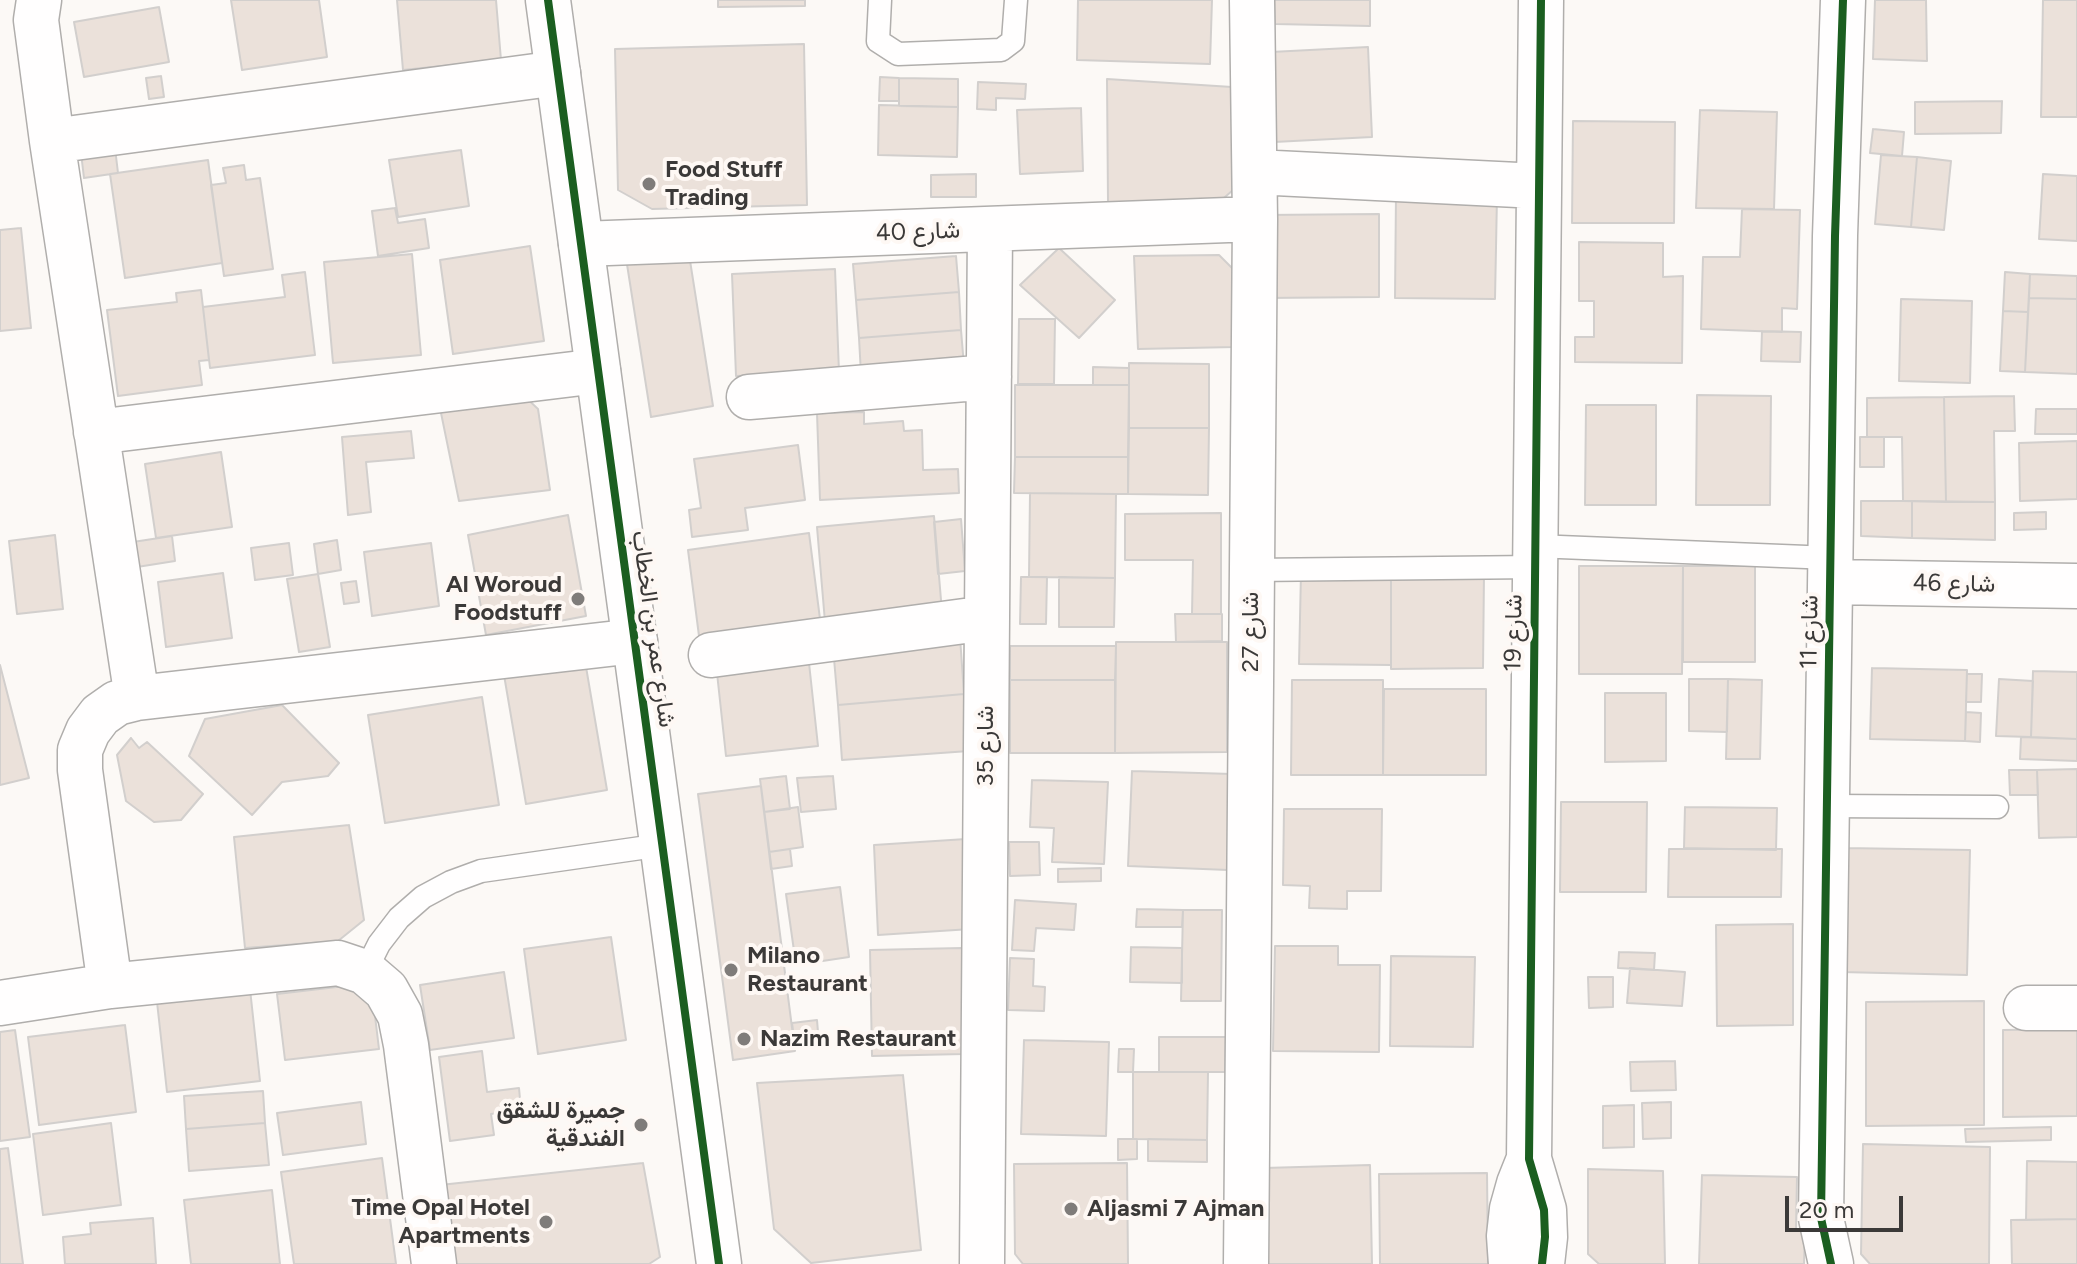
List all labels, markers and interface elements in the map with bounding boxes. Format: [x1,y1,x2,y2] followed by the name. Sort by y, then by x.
[665,156,783,212] place label: Food Stuff Trading
[640,175,658,193] marker: Food Stuff Trading
[875,216,961,248] street label: شارع 40
[625,529,681,729] street label: شارع عمر بن الخطاب
[1912,569,1996,599] street label: شارع 46
[446,571,562,627] place label: Al Woroud Foodstuff
[569,590,587,608] marker: Al Woroud Foodstuff
[1237,592,1265,672] street label: شارع 27
[1499,594,1529,672] street label: شارع 19
[1795,595,1825,669] street label: شارع 11
[972,705,1000,787] street label: شارع 35
[747,942,868,998] place label: Milano Restaurant
[722,961,740,979] marker: Milano Restaurant
[760,1025,957,1053] place label: Nazim Restaurant
[735,1030,753,1048] marker: Nazim Restaurant
[497,1097,625,1153] place label: جميرة للشقق الفندقية
[632,1116,650,1134] marker: جميرة للشقق الفندقية
[1789,1180,1907,1230] scale bar
[351,1194,530,1250] place label: Time Opal Hotel Apartments
[1087,1195,1264,1223] place label: Aljasmi 7 Ajman
[1799,1195,1854,1224] text: 20 m
[1062,1200,1080,1218] marker: Aljasmi 7 Ajman
[537,1213,555,1231] marker: Time Opal Hotel Apartments

